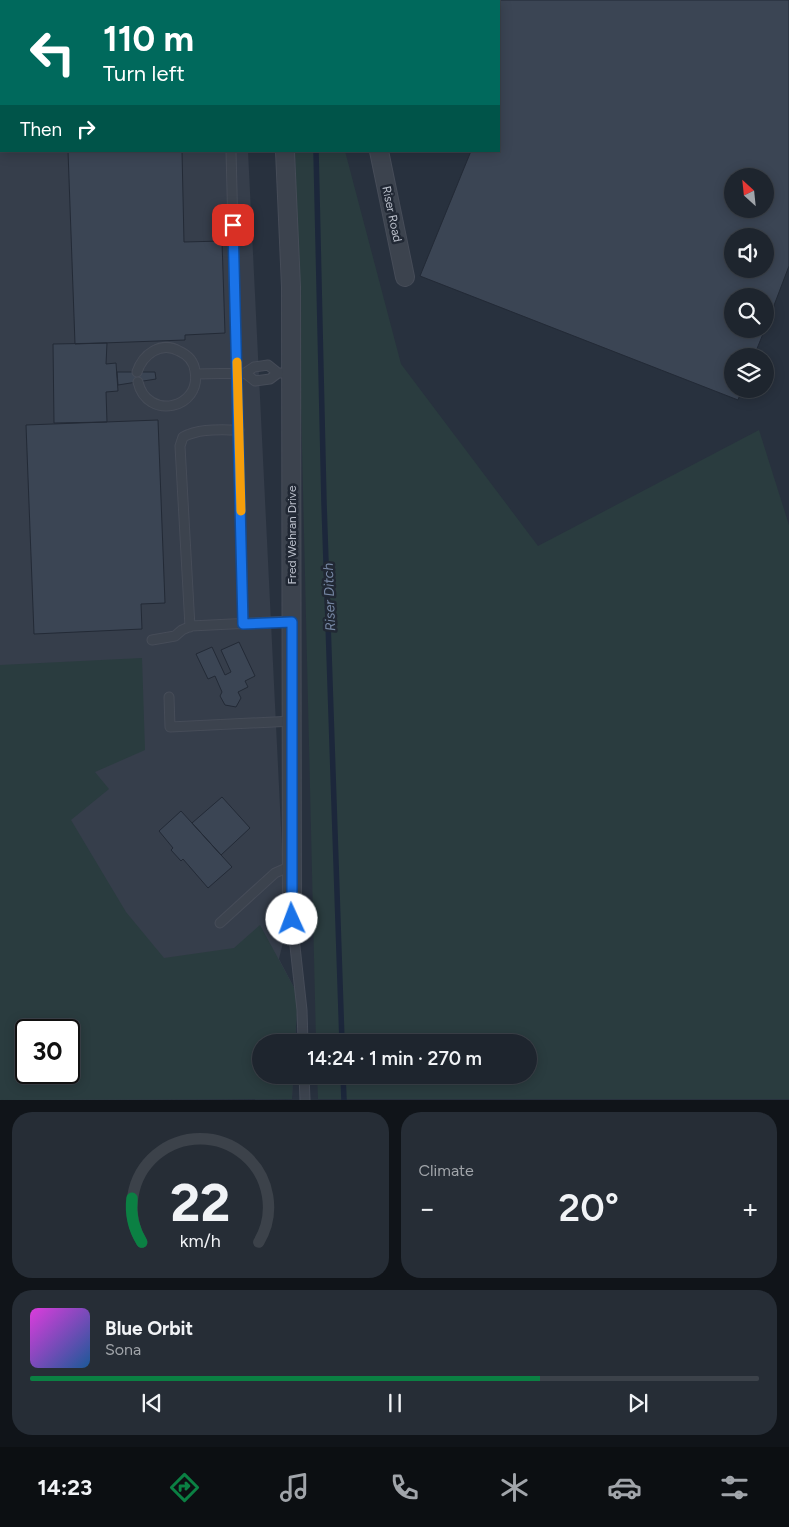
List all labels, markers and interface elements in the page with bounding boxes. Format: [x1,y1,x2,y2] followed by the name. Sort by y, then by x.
[103,18,194,60] text: 110 m
[20,20,85,85] icon: left
[103,60,185,87] text: Turn left
[72,115,100,143] icon: right
[20,118,62,141] text: Then
[724,168,774,218] north arrow
[724,168,774,398] map controls
[379,185,405,243] street label: Riser Road
[212,204,254,246] pin
[219,211,247,239] icon: arrive
[724,228,774,278] button: sound
[724,288,774,338] button: search
[724,348,774,398] button: layers
[285,485,299,584] street label: Fred Wehran Drive
[320,562,339,631] water label: Riser Ditch
[265,892,317,944] position arrow
[15,1019,80,1084] speed limit sign: 30
[307,1047,482,1070] text: 14:24 · 1 min · 270 m
[419,1161,474,1180] text: Climate
[170,1172,230,1234] text: 22
[559,1185,619,1231] text: 20°
[419,1191,436,1225] text: −
[742,1191,759,1225] text: +
[180,1230,221,1251] text: km/h
[105,1317,193,1340] text: Blue Orbit
[105,1340,141,1359] text: Sona
[138,1389,166,1417] icon: previous
[381,1389,409,1417] icon: pause
[624,1389,652,1417] icon: next
[167,1470,202,1505] icon: directions
[277,1470,312,1505] icon: music
[387,1470,422,1505] icon: phone
[497,1470,532,1505] icon: climate
[607,1470,642,1505] icon: car
[717,1470,752,1505] icon: filters
[37,1474,92,1501] text: 14:23

